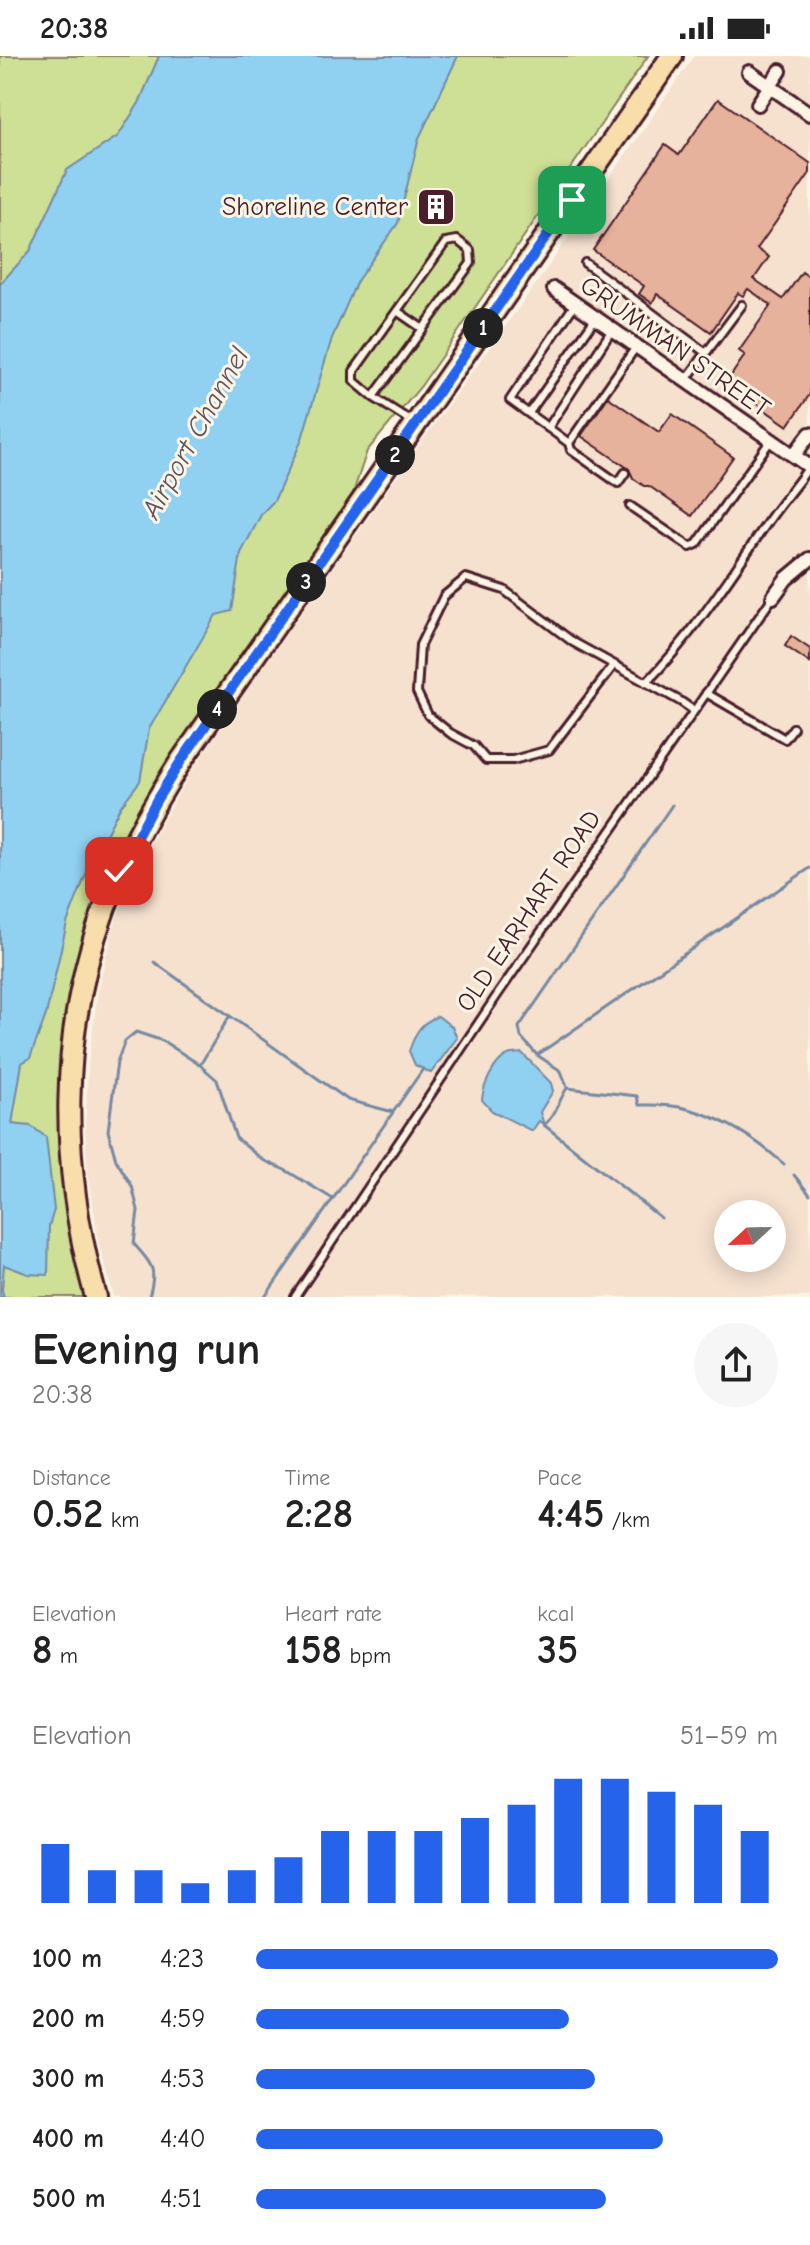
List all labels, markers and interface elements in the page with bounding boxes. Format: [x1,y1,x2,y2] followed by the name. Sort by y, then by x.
[40,11,108,46] text: 20:38
[538,166,606,234] pin
[550,178,594,222] icon: arrive
[415,186,457,228] building icon: Shoreline Center
[222,192,409,222] place label: Shoreline Center
[574,270,776,424] street label: GRUMMAN STREET
[463,308,503,348] pin: 1
[479,315,487,341] text: 1
[134,341,256,525] water label: Airport Channel
[375,435,415,475] pin: 2
[390,442,400,468] text: 2
[286,562,326,602] pin: 3
[301,569,311,595] text: 3
[197,689,237,729] pin: 4
[212,696,222,722] text: 4
[450,805,608,1017] street label: OLD EARHART ROAD
[85,837,153,905] pin
[97,849,141,893] icon: check
[714,1200,786,1272] north arrow
[714,1200,786,1272] map controls
[694,1323,778,1407] button: share
[32,1324,260,1375] text: Evening run
[32,1380,93,1410] text: 20:38
[32,1465,111,1491] text: Distance
[285,1465,330,1491] text: Time
[537,1465,582,1491] text: Pace
[32,1491,103,1537] text: 0.52
[285,1491,353,1537] text: 2:28
[537,1491,604,1537] text: 4:45
[103,1507,139,1533] text: km
[604,1507,650,1533] text: /km
[32,1601,116,1627] text: Elevation
[285,1601,382,1627] text: Heart rate
[537,1601,574,1627] text: kcal
[32,1627,52,1673] text: 8
[285,1627,342,1673] text: 158
[537,1627,578,1673] text: 35
[52,1643,78,1669] text: m
[342,1643,391,1669] text: bpm
[32,1721,132,1751] text: Elevation
[680,1721,778,1751] text: 51–59 m
[32,1944,102,1974] text: 100 m
[160,1944,204,1974] text: 4:23
[32,2004,105,2034] text: 200 m
[160,2004,205,2034] text: 4:59
[32,2064,105,2094] text: 300 m
[160,2064,205,2094] text: 4:53
[32,2124,104,2154] text: 400 m
[160,2124,206,2154] text: 4:40
[32,2184,106,2214] text: 500 m
[160,2184,202,2214] text: 4:51

